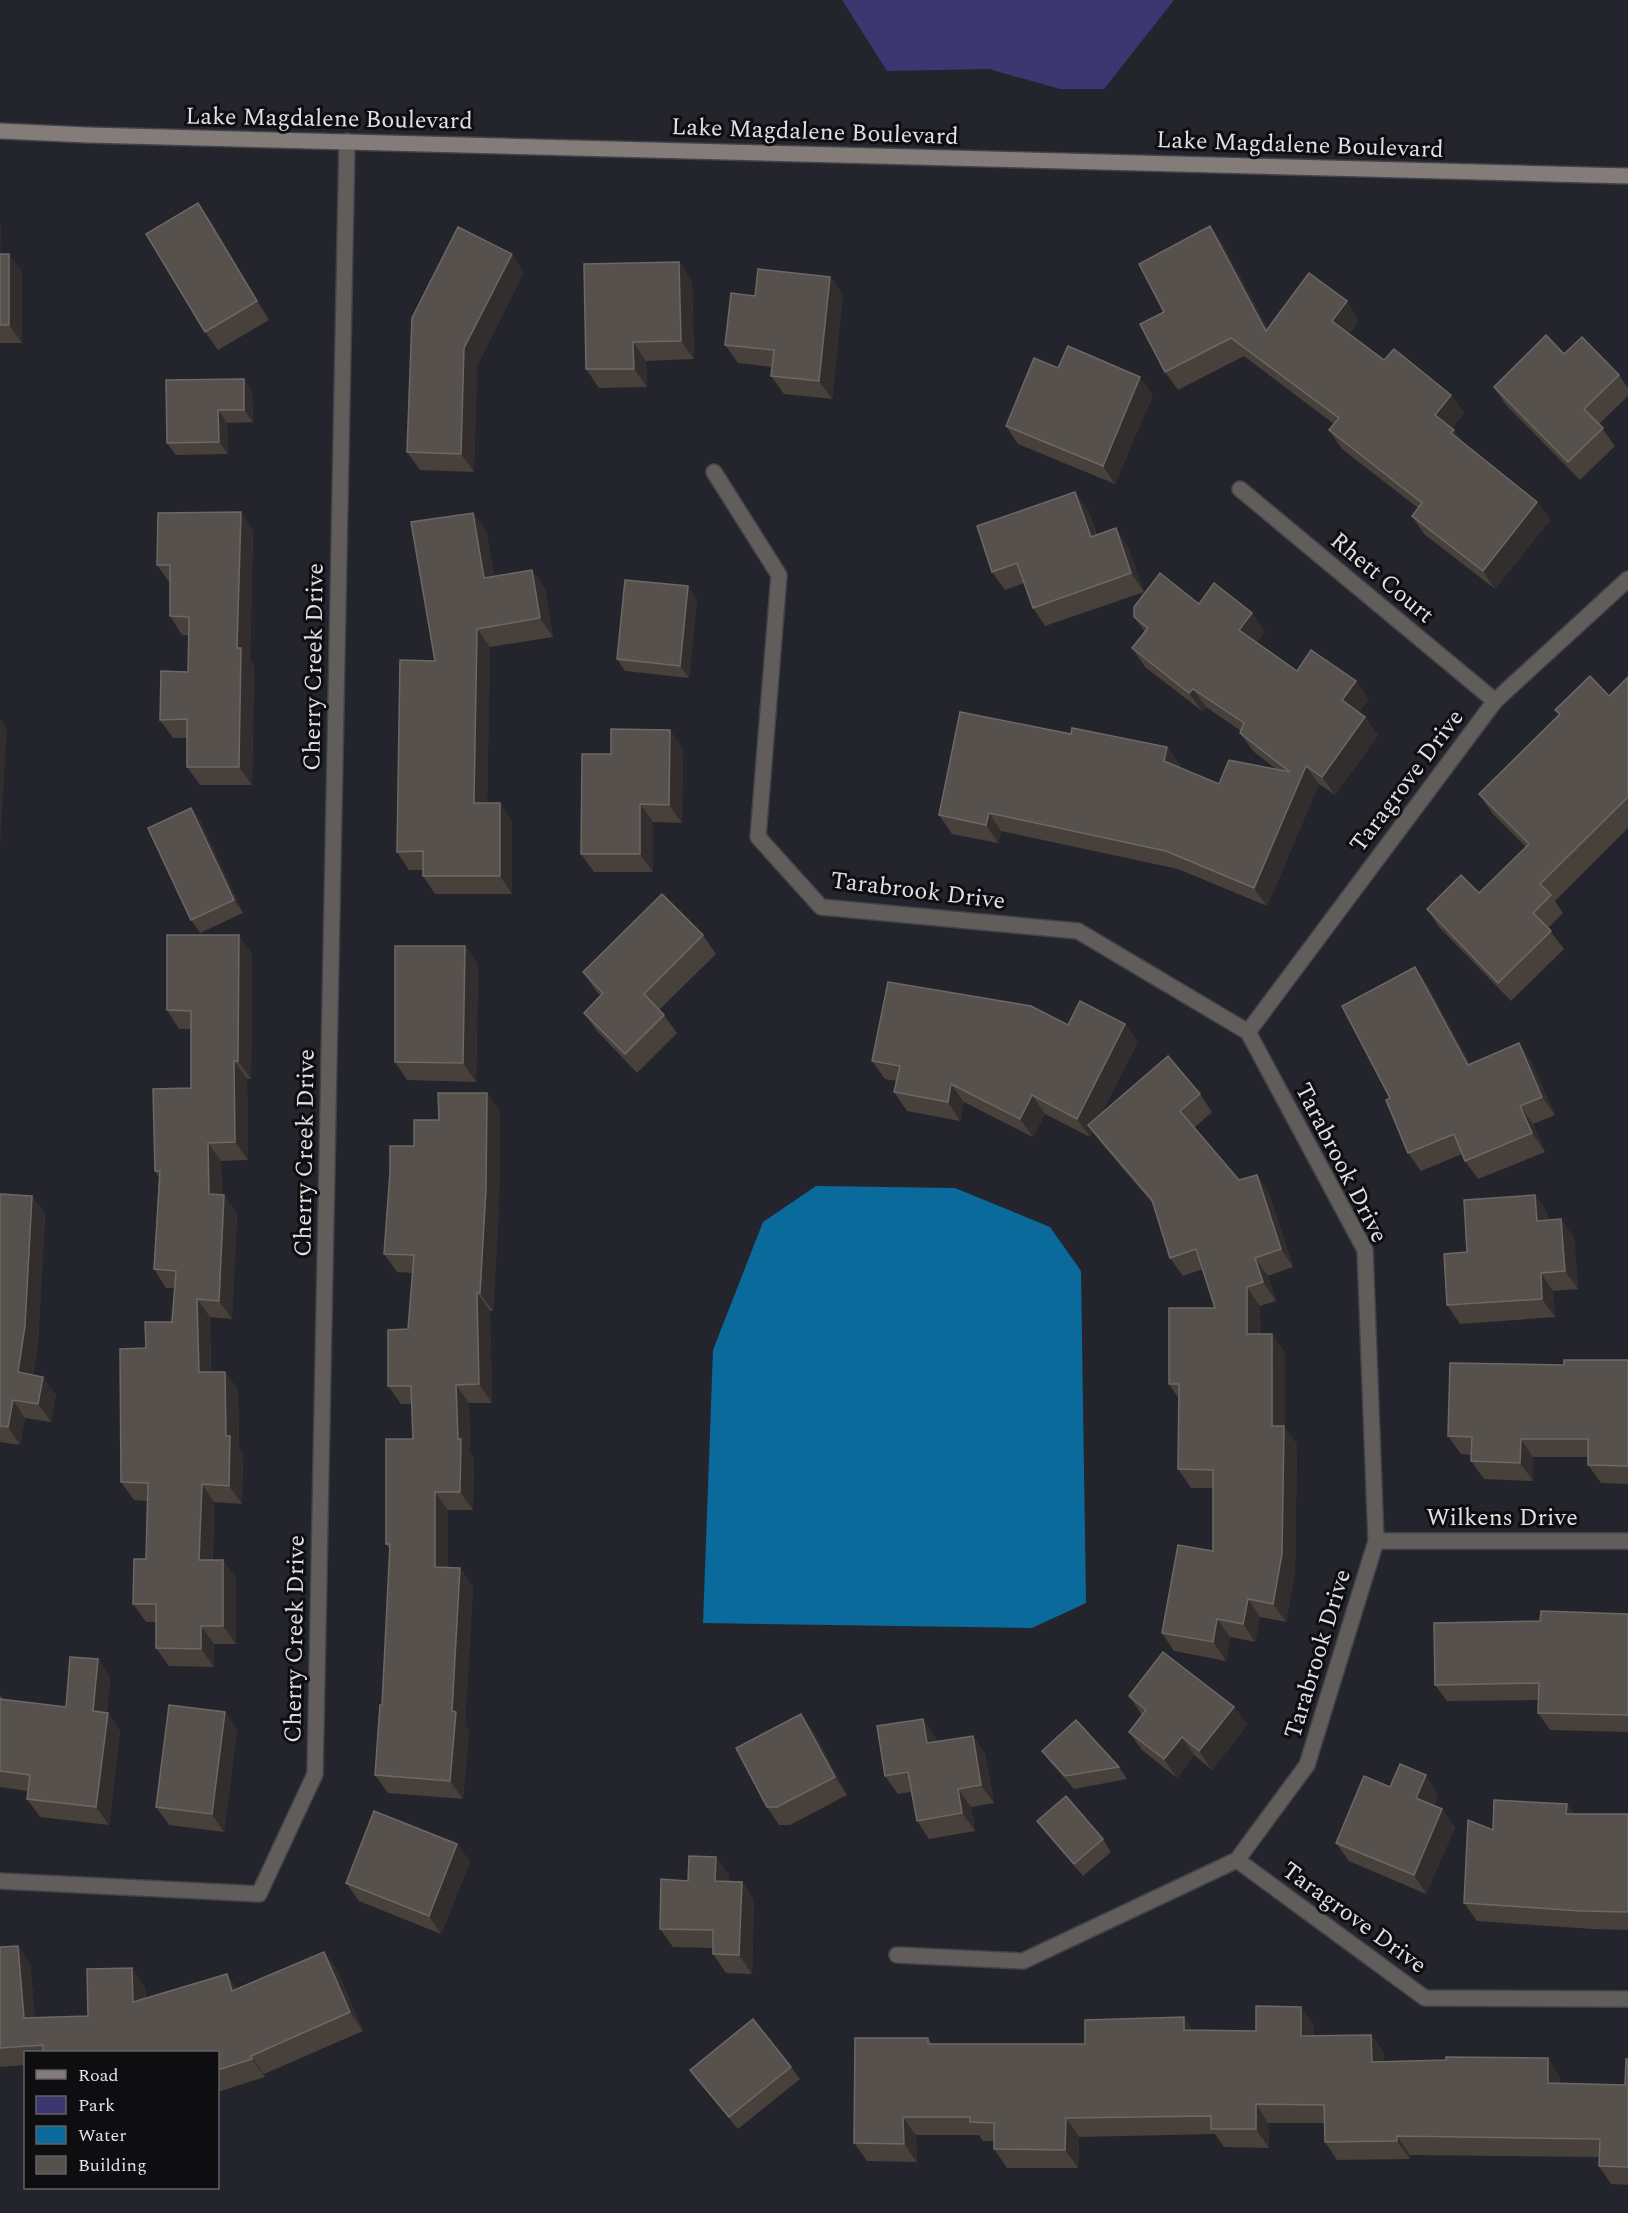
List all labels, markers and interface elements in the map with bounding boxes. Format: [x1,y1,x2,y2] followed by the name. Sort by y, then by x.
[185,98,473,140] street label: Lake Magdalene Boulevard
[671,109,959,155] street label: Lake Magdalene Boulevard
[1156,122,1444,168] street label: Lake Magdalene Boulevard
[1322,524,1442,632] street label: Rhett Court
[294,563,334,771] street label: Cherry Creek Drive
[1341,702,1473,860] street label: Taragrove Drive
[829,862,1007,920] street label: Tarabrook Drive
[285,1049,325,1257] street label: Cherry Creek Drive
[1285,1077,1397,1249] street label: Tarabrook Drive
[1426,1500,1578,1536] street label: Wilkens Drive
[275,1535,315,1743] street label: Cherry Creek Drive
[1275,1565,1361,1743] street label: Tarabrook Drive
[1274,1853,1434,1983] street label: Taragrove Drive
[24,2051,219,2189] legend
[78,2062,119,2089] text: Road
[78,2092,115,2119] text: Park
[78,2122,126,2149] text: Water
[78,2152,147,2179] text: Building

